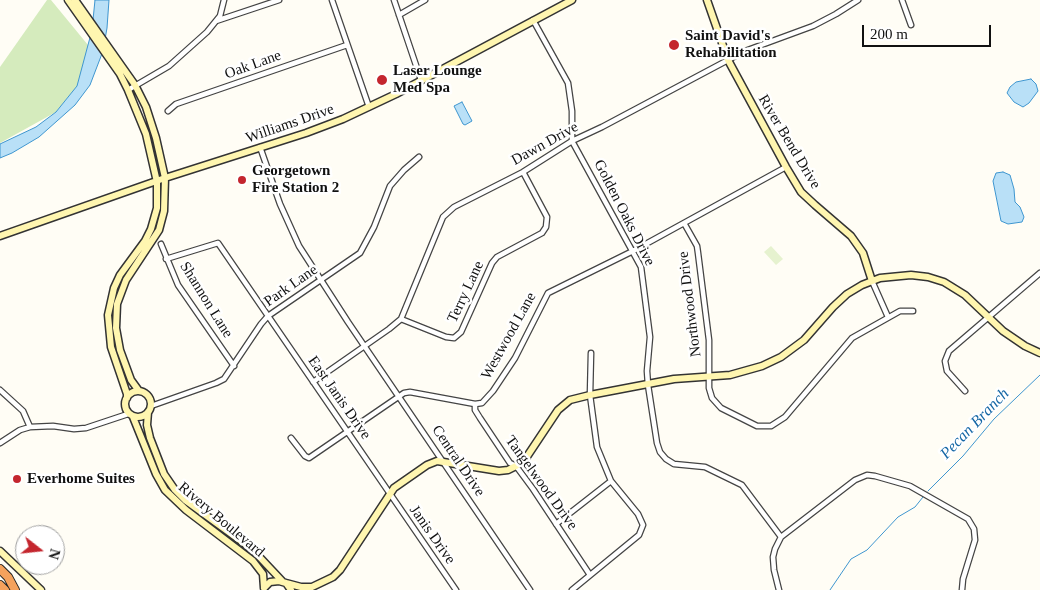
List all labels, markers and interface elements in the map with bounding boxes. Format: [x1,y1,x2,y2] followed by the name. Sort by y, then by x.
[865,15,994,47] scale bar
[870,26,908,42] text: 200 m
[685,27,777,62] place label: Saint David's Rehabilitation
[667,38,681,52] marker: Saint David's Rehabilitation
[222,47,284,83] street label: Oak Lane
[393,62,482,97] place label: Laser Lounge Med Spa
[375,73,389,87] marker: Laser Lounge Med Spa
[754,92,824,192] street label: River Bend Drive
[243,100,337,148] street label: Williams Drive
[508,118,582,170] street label: Dawn Drive
[590,157,658,269] street label: Golden Oaks Drive
[252,162,339,197] place label: Georgetown Fire Station 2
[236,174,248,186] marker: Georgetown Fire Station 2
[675,250,705,358] street label: Northwood Drive
[444,258,488,326] street label: Terry Lane
[176,259,236,341] street label: Shannon Lane
[261,261,321,311] street label: Park Lane
[478,289,540,383] street label: Westwood Lane
[304,353,374,443] street label: East Janis Drive
[936,385,1014,463] water label: Pecan Branch
[428,422,488,500] street label: Central Drive
[501,432,581,534] street label: Tangelwood Drive
[27,470,135,488] place label: Everhome Suites
[11,473,23,485] marker: Everhome Suites
[174,479,268,561] street label: Rivery Boulevard
[405,502,459,568] street label: Janis Drive
[15,525,65,575] north arrow
[45,547,63,561] text: N

